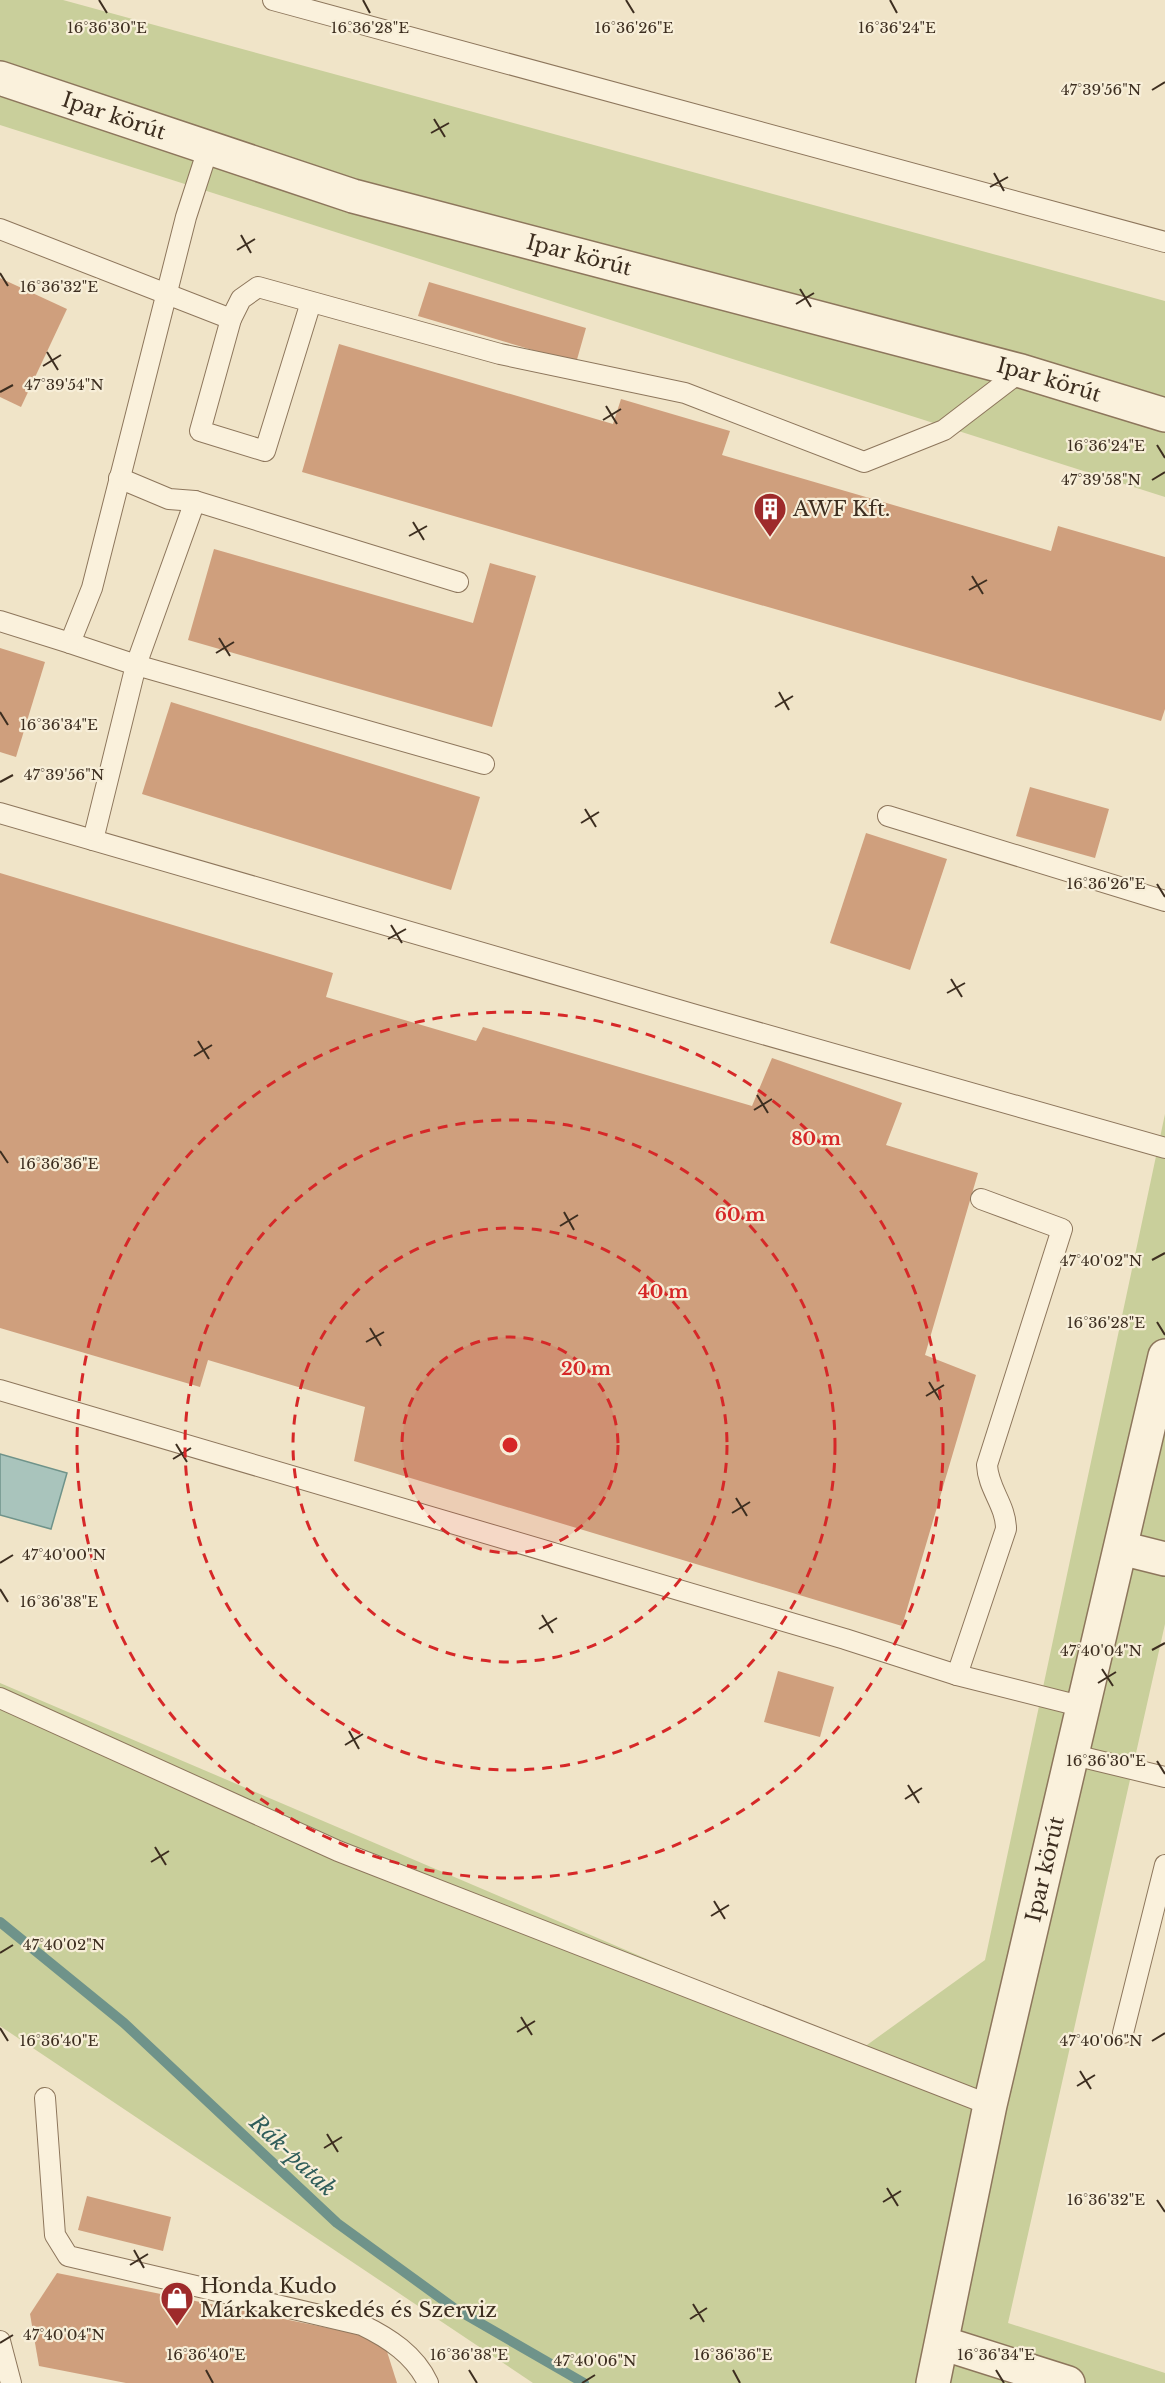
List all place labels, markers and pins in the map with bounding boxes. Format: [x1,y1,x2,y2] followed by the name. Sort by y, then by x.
[752,491,788,538] building icon: AWF Kft.
[792,496,890,522] place label: AWF Kft.
[500,1435,520,1455] centre of rings
[200,2273,497,2323] place label: Honda Kudo Márkakereskedés és Szerviz
[159,2280,195,2327] shop icon: Honda Kudo Márkakereskedés és Szerviz

